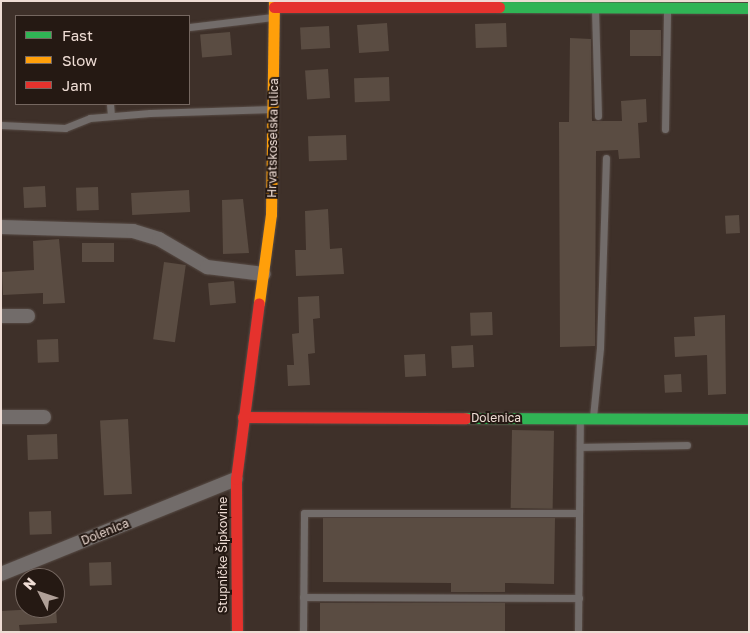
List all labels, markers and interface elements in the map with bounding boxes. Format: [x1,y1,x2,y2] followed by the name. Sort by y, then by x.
[15,15,190,105] legend
[62,26,93,44] text: Fast
[62,51,97,69] text: Slow
[62,76,92,94] text: Jam
[265,78,281,198] street label: Hrvatskoselska ulica
[471,411,521,425] street label: Dolenica
[216,497,230,613] street label: Stupničke Šipkovine
[79,516,131,548] street label: Dolenica
[15,568,65,618] north arrow
[19,574,39,593] text: N

